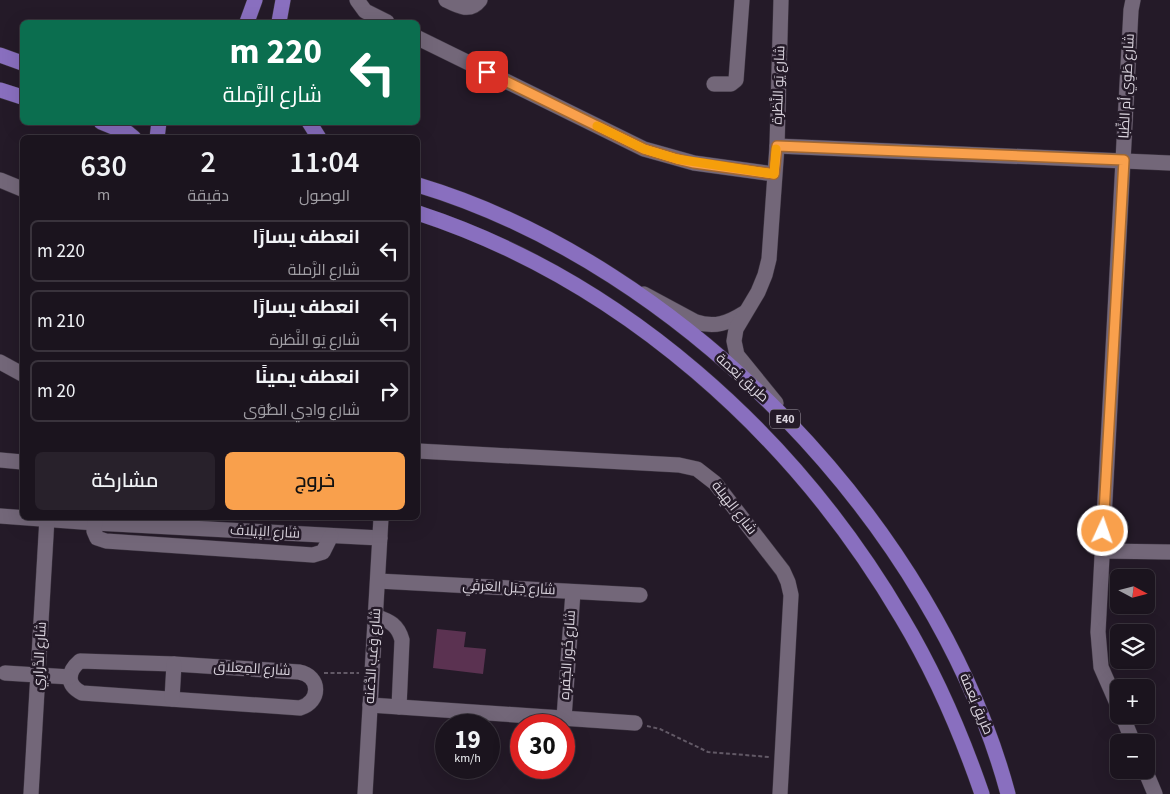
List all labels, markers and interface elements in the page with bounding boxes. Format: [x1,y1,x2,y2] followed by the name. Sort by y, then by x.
[230,27,322,77] text: 220 m
[1114,33,1141,139] street label: شارع طَوِي أم الظِّبا
[340,40,405,105] icon: left
[767,45,790,125] street label: شارع يَو النَّظرة
[466,51,508,93] pin
[473,58,501,86] icon: arrive
[223,79,322,111] text: شارع الرَّملة
[200,141,216,184] text: 2
[290,141,359,184] text: 11:04
[81,145,127,188] text: 630
[97,184,110,206] text: m
[187,185,229,207] text: دقيقة
[299,185,350,207] text: الوصول
[253,224,360,251] text: انعطف يسارًا
[375,237,403,265] icon: left
[37,238,85,265] text: 220 m
[288,259,360,281] text: شارع الرَّملة
[253,294,360,321] text: انعطف يسارًا
[375,307,403,335] icon: left
[37,308,85,335] text: 210 m
[270,329,360,351] text: شارع يَو النَّظرة
[711,349,773,407] street label: طريق نِعمة
[255,364,360,391] text: انعطف يمينًا
[375,377,403,405] icon: right
[37,378,75,405] text: 20 m
[243,399,360,421] text: شارع وادِي الطُّوَى
[770,409,800,428] road number: E40
[35,452,215,510] button: مشاركة
[225,452,405,510] button: خروج
[707,477,761,539] street label: شارع الهِيلة
[1076,504,1128,556] position arrow
[229,520,301,544] street label: شارع الإيلاف
[1110,569,1155,614] north arrow
[1110,569,1155,779] map controls
[462,576,556,601] street label: شارع جَبَل العَرفَي
[360,608,386,704] street label: شارع وَعَب الدَّعنه
[555,610,581,700] street label: شارع خُور الجَفره
[28,621,53,691] street label: شارع الدَّرارِي
[1110,624,1155,669] button: layers
[213,657,291,681] street label: شارع المِعلاق
[954,670,998,738] street label: طريق نِعمة
[1110,679,1155,724] button: +
[510,714,575,779] speed limit sign: 30
[454,722,481,758] text: 19
[1110,734,1155,779] button: −
[454,750,481,767] text: km/h

